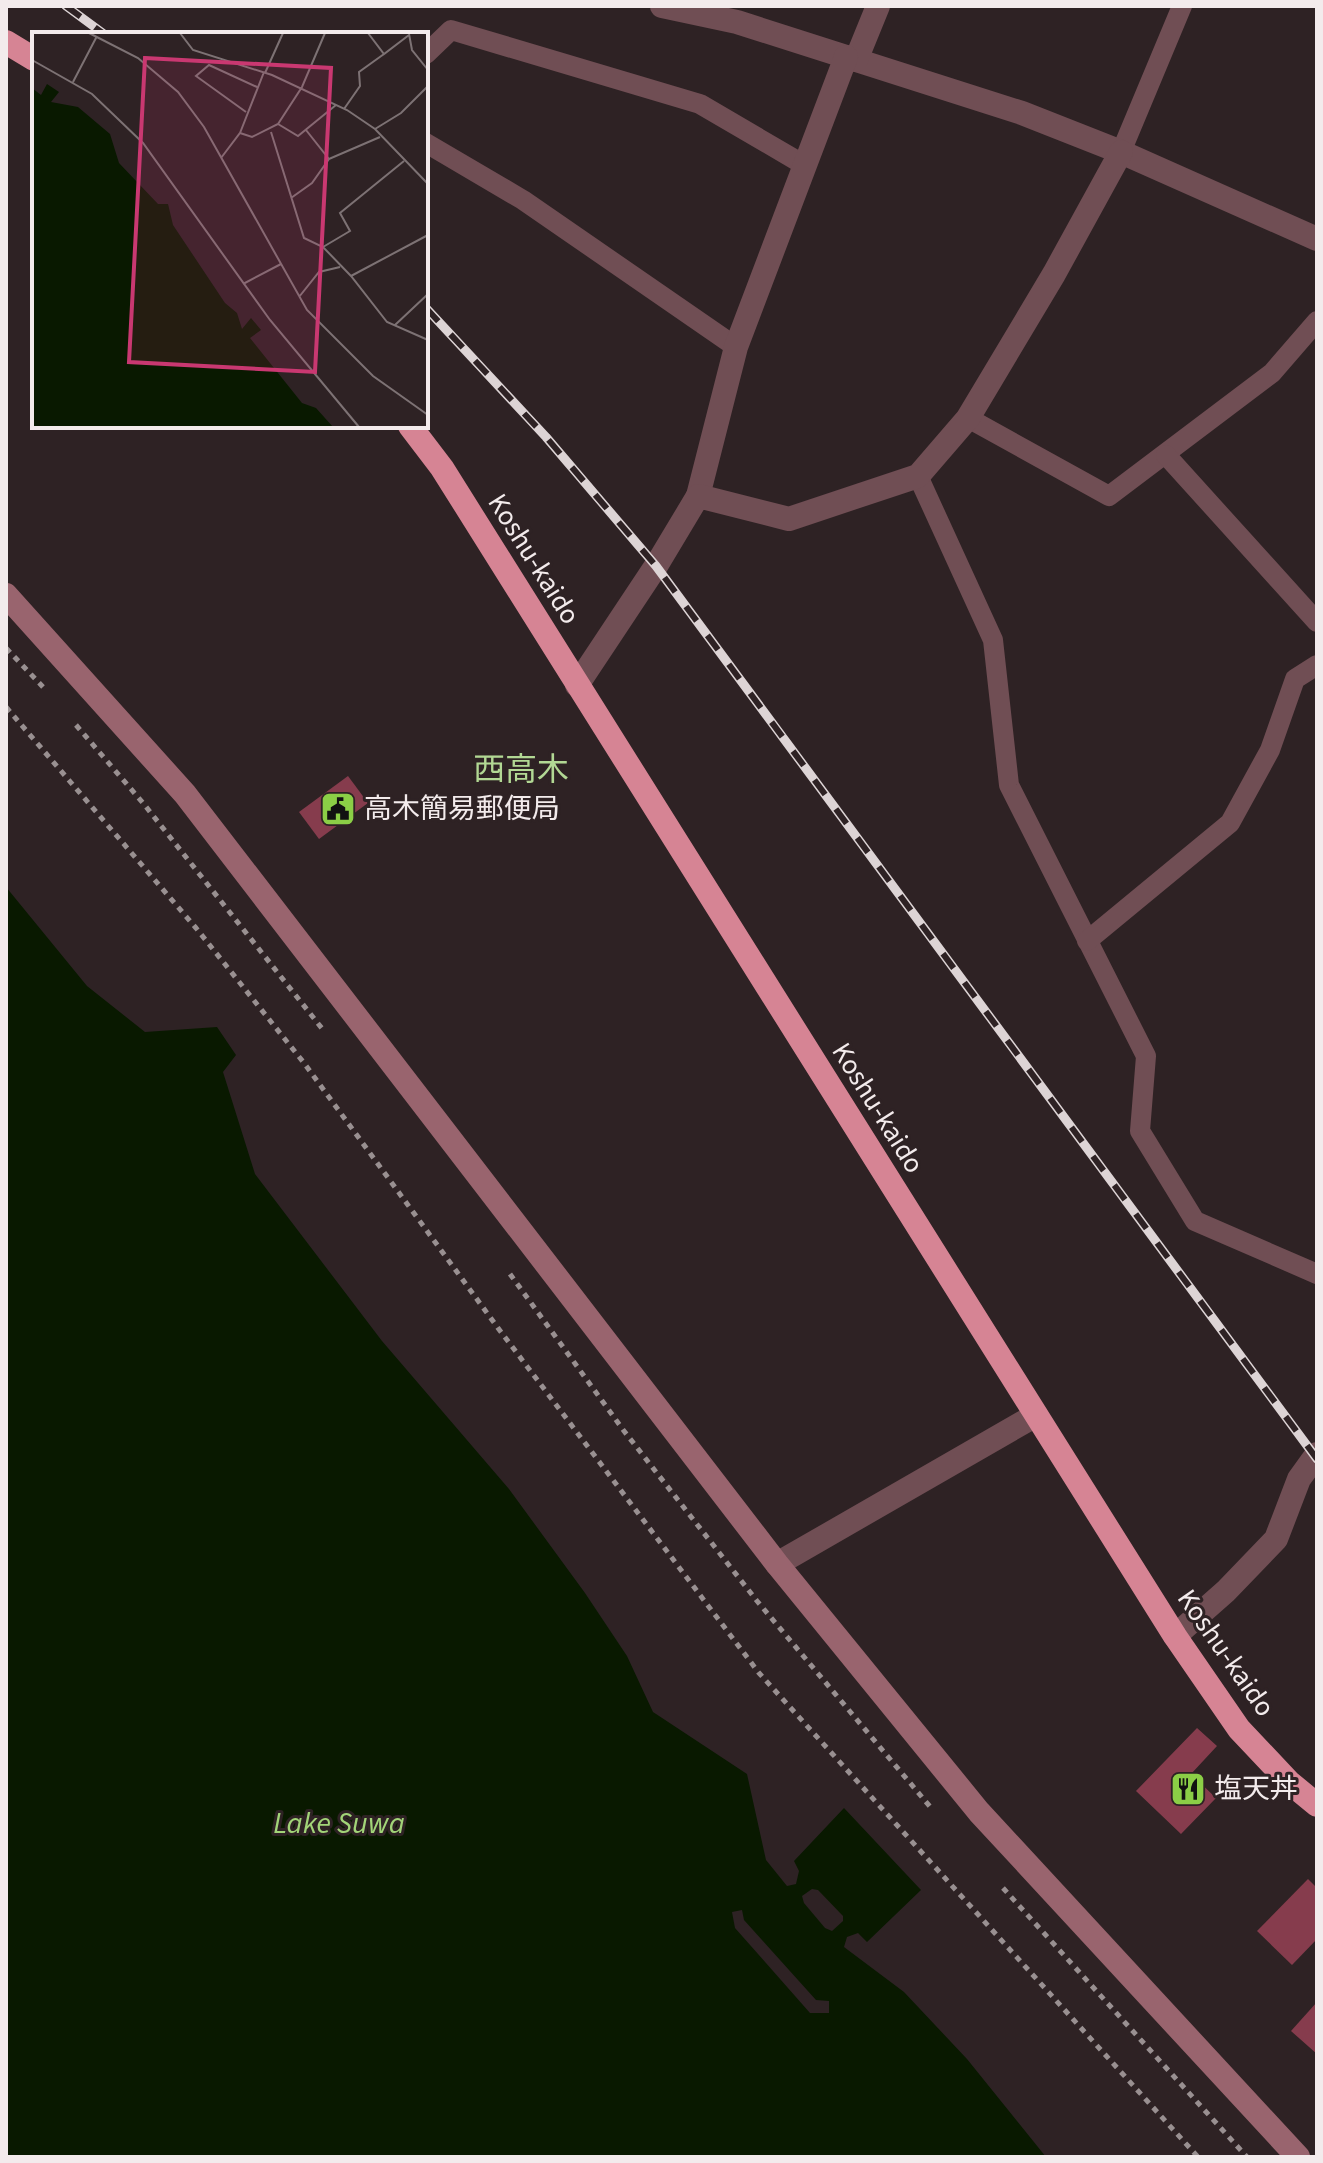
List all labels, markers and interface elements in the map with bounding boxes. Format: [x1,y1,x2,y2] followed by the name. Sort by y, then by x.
[32,32,428,428] inset map
[478,486,590,632] street label: Koshu-kaido
[473,747,569,793] district label: 西高木
[364,789,560,829] place label: 高木簡易郵便局
[319,790,357,828] public building icon: 高木簡易郵便局
[822,1035,934,1181] street label: Koshu-kaido
[1167,1581,1285,1725] street label: Koshu-kaido
[1214,1769,1298,1809] place label: 塩天丼
[1169,1770,1207,1808] restaurant icon: 塩天丼
[273,1802,405,1845] water label: Lake Suwa

